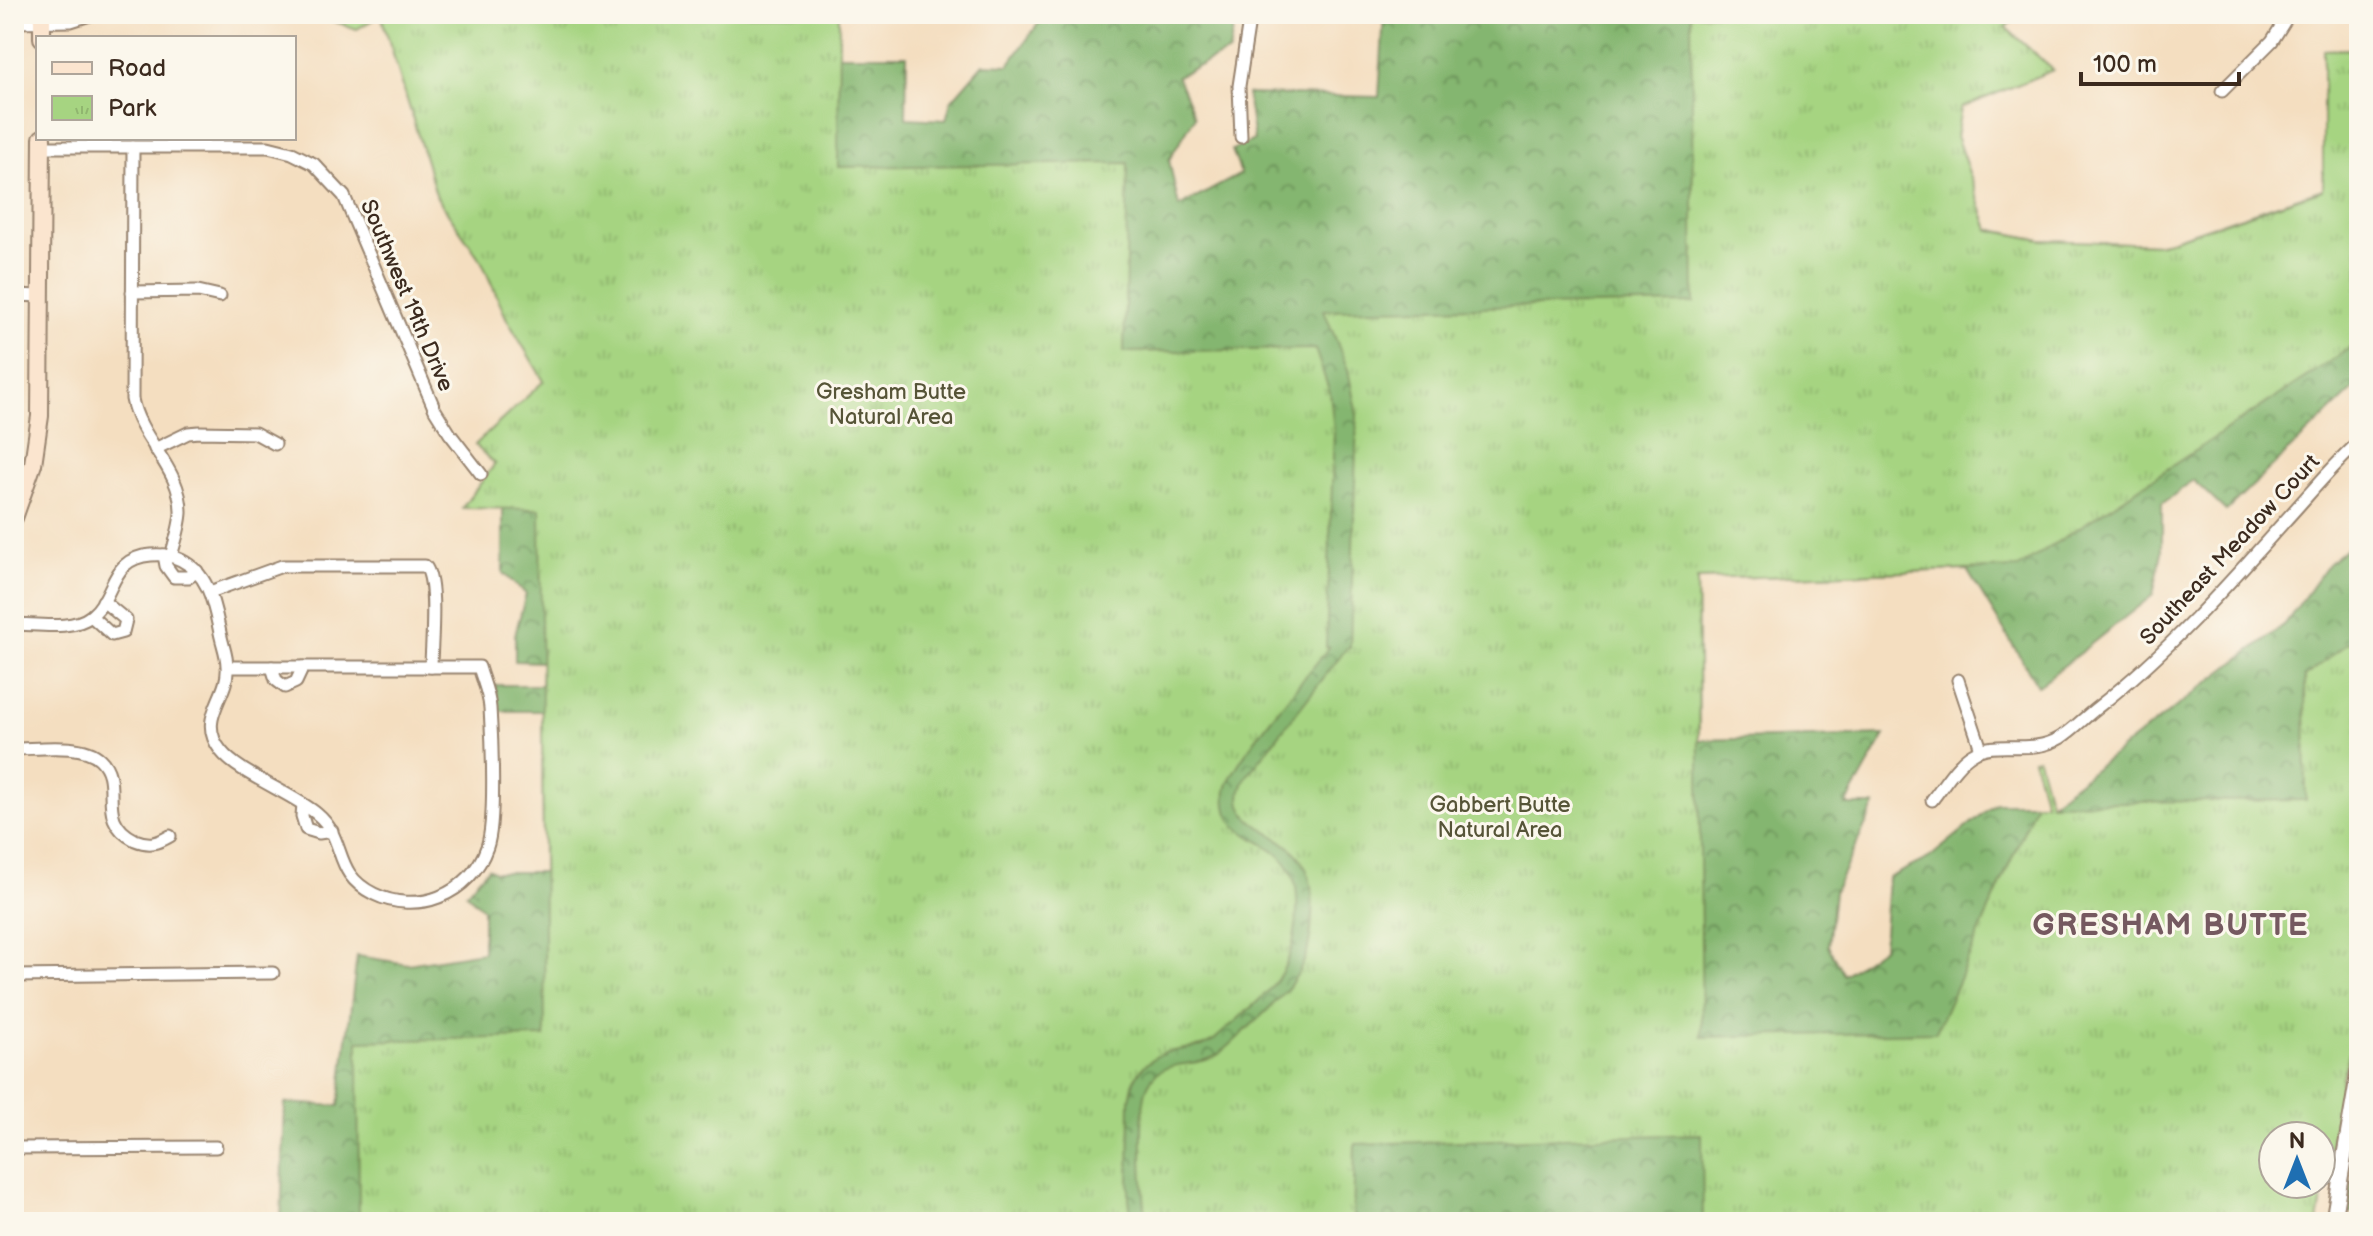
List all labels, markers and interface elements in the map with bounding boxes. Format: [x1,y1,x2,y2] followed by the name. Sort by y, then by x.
[36,36,296,140] legend
[2081,36,2239,86] scale bar
[2093,50,2157,79] text: 100 m
[108,54,166,83] text: Road
[108,94,156,123] text: Park
[354,196,459,396] street label: Southwest 19th Drive
[816,379,966,431] park label: Gresham Butte Natural Area
[2135,449,2326,651] street label: Southeast Meadow Court
[1430,792,1570,844] park label: Gabbert Butte Natural Area
[2033,908,2309,944] district label: GRESHAM BUTTE
[2257,1120,2337,1200] north arrow
[2289,1128,2305,1155] text: N

